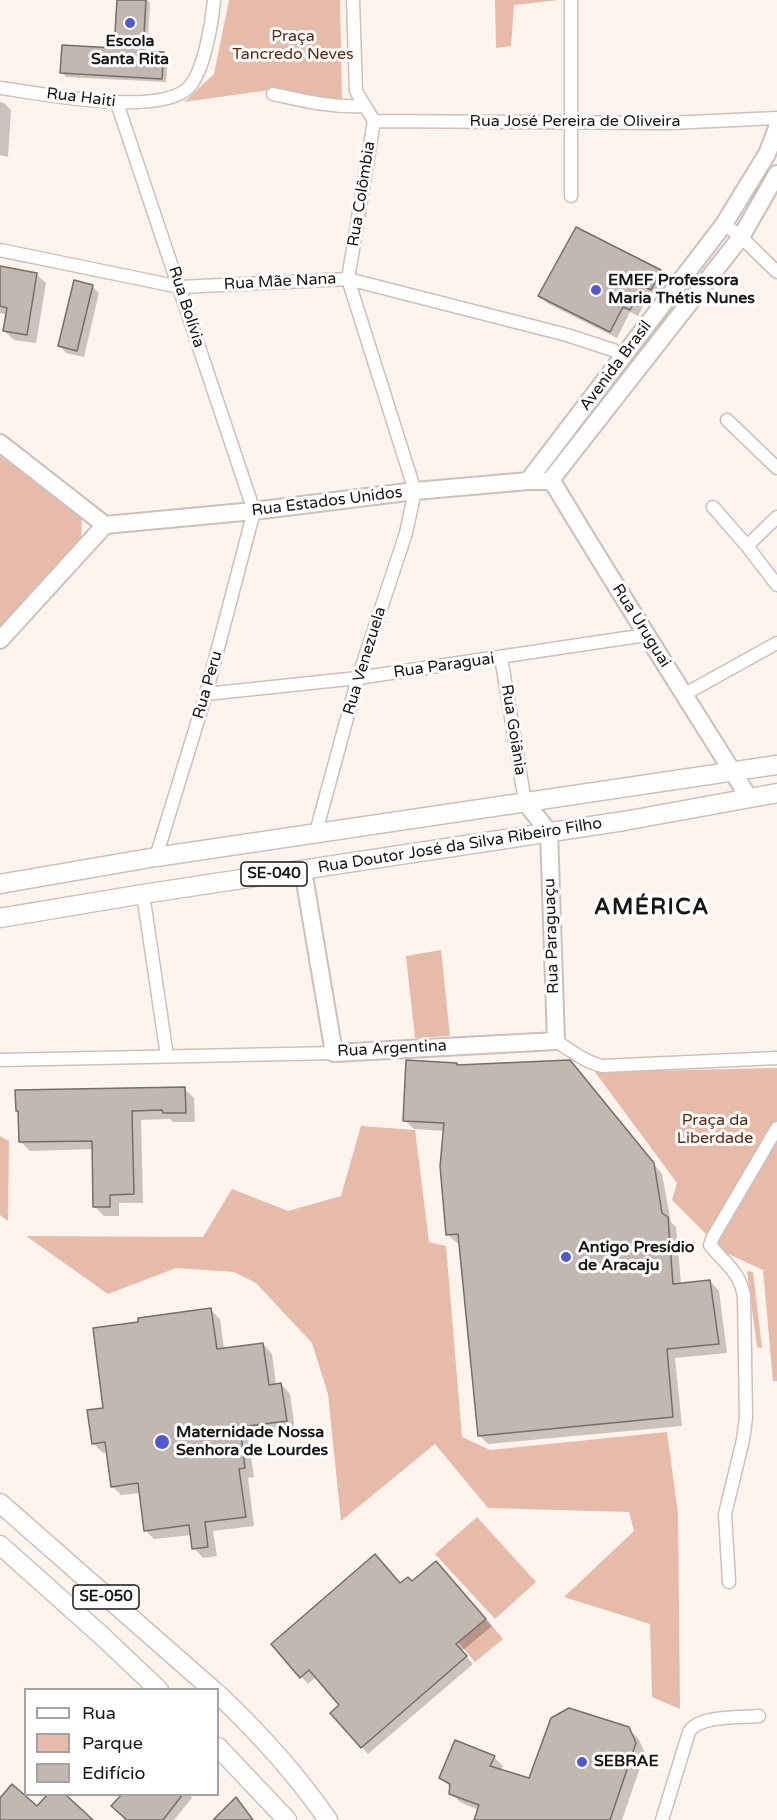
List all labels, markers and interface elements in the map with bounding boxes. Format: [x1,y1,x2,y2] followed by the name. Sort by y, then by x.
[123,16,137,30] marker: Escola Santa Rita
[232,27,354,65] park label: Praça Tancredo Neves
[91,32,169,70] place label: Escola Santa Rita
[45,84,117,112] street label: Rua Haiti
[470,112,680,132] street label: Rua José Pereira de Oliveira
[344,140,380,248] street label: Rua Colômbia
[164,264,208,350] street label: Rua Bolívia
[223,269,337,295] street label: Rua Mãe Nana
[608,271,755,309] place label: EMEF Professora Maria Thétis Nunes
[589,283,603,297] marker: EMEF Professora Maria Thétis Nunes
[576,317,656,415] street label: Avenida Brasil
[250,483,404,521] street label: Rua Estados Unidos
[608,581,674,671] street label: Rua Uruguai
[339,605,391,717] street label: Rua Venezuela
[189,649,227,721] street label: Rua Peru
[392,649,496,683] street label: Rua Paraguai
[496,683,530,777] street label: Rua Goiânia
[317,814,603,878] street label: Rua Doutor José da Silva Ribeiro Filho
[241,862,307,886] road number: SE-040
[540,878,564,994] street label: Rua Paraguaçu
[594,895,710,921] district label: AMÉRICA
[337,1037,447,1061] street label: Rua Argentina
[677,1111,753,1149] park label: Praça da Liberdade
[578,1238,695,1276] place label: Antigo Presídio de Aracaju
[559,1250,573,1264] marker: Antigo Presídio de Aracaju
[176,1423,328,1461] place label: Maternidade Nossa Senhora de Lourdes
[153,1433,171,1451] marker: Maternidade Nossa Senhora de Lourdes
[73,1585,139,1609] road number: SE-050
[24,1688,219,1796] legend
[82,1702,116,1724] text: Rua
[82,1732,143,1754] text: Parque
[594,1752,659,1772] place label: SEBRAE
[575,1755,589,1769] marker: SEBRAE
[82,1762,145,1784] text: Edifício

